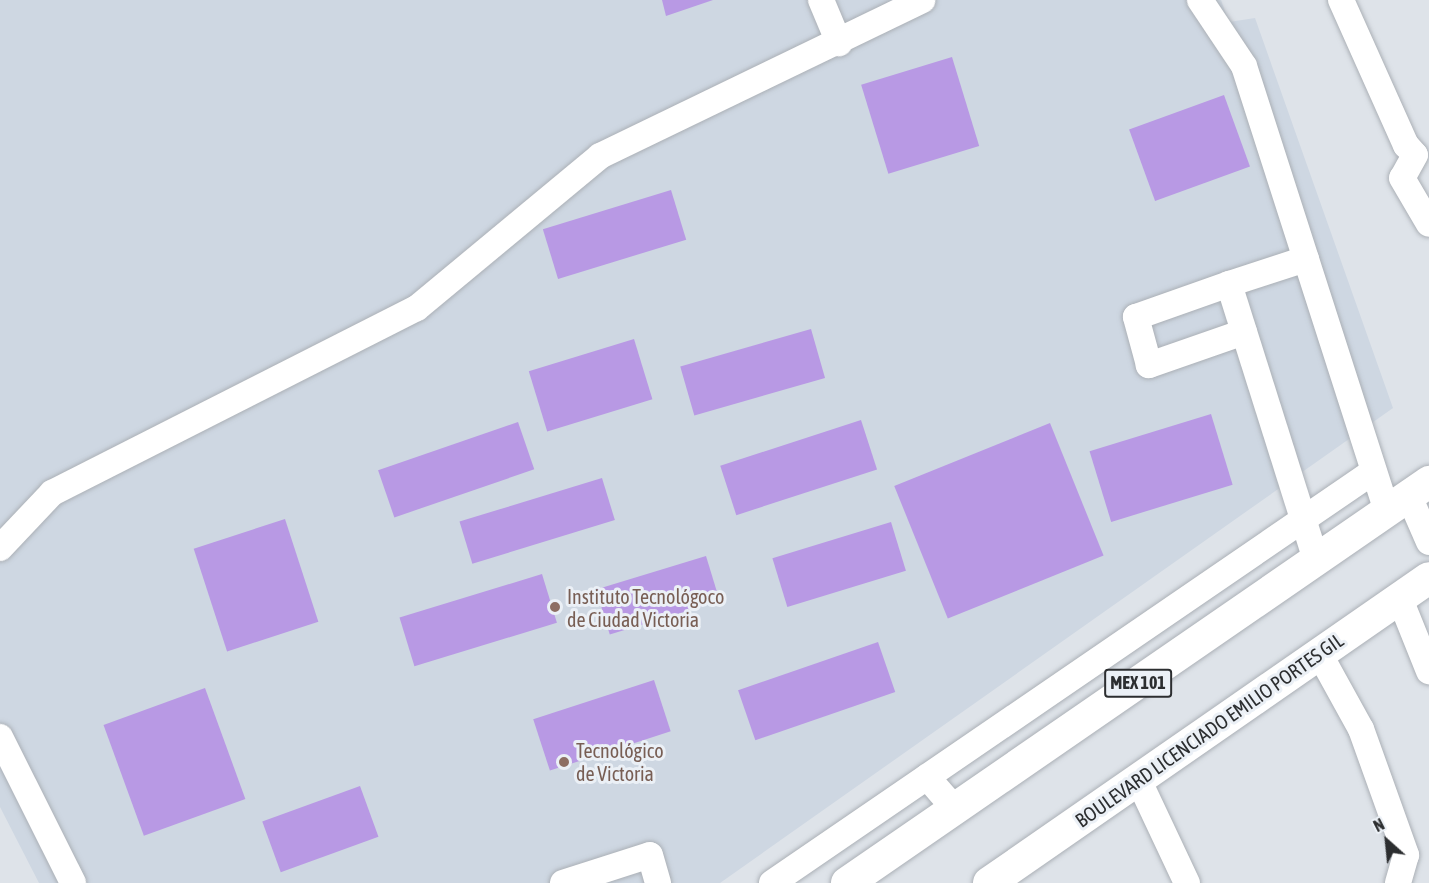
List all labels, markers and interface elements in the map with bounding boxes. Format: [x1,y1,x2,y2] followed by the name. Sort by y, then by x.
[567,584,724,631] place label: Instituto Tecnológoco de Ciudad Victoria
[548,600,562,614] marker: Instituto Tecnológoco de Ciudad Victoria
[1070,628,1348,832] street label: BOULEVARD LICENCIADO EMILIO PORTES GIL
[1104,668,1172,698] road number: MEX 101
[576,738,664,785] place label: Tecnológico de Victoria
[557,755,571,769] marker: Tecnológico de Victoria
[1357,811,1417,871] north arrow
[1371,815,1387,835] text: N

